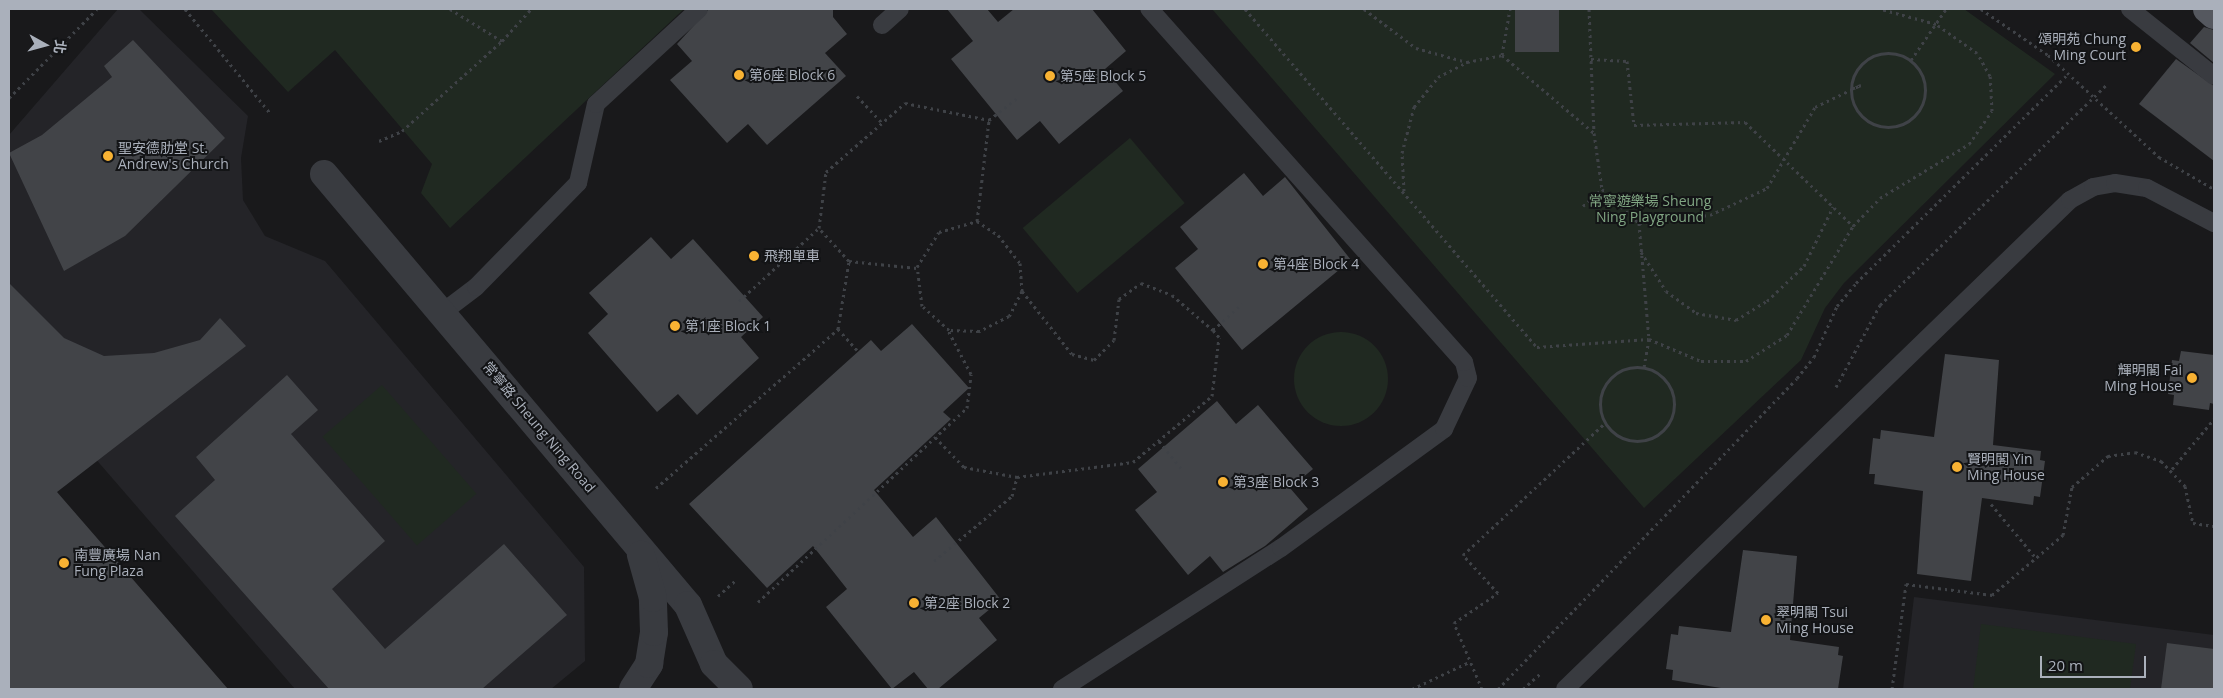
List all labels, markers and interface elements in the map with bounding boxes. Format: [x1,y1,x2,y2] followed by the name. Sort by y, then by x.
[20,20,70,70] north arrow
[2038,31,2126,64] place label: 頌明苑 Chung Ming Court
[50,39,71,55] text: 北
[2130,41,2142,53] marker: 頌明苑 Chung Ming Court
[749,67,835,83] place label: 第6座 Block 6
[1060,68,1146,84] place label: 第5座 Block 5
[733,69,745,81] marker: 第6座 Block 6
[1044,70,1056,82] marker: 第5座 Block 5
[118,140,229,172] place label: 聖安德肋堂 St. Andrew's Church
[102,150,114,162] marker: 聖安德肋堂 St. Andrew's Church
[1589,193,1711,226] park label: 常寧遊樂場 Sheung Ning Playground
[764,248,820,264] place label: 飛翔單車
[748,250,760,262] marker: 飛翔單車
[1273,256,1359,272] place label: 第4座 Block 4
[1257,258,1269,270] marker: 第4座 Block 4
[685,318,771,334] place label: 第1座 Block 1
[669,320,681,332] marker: 第1座 Block 1
[479,358,599,496] street label: 常寧路 Sheung Ning Road
[2104,362,2182,394] place label: 輝明閣 Fai Ming House
[2186,372,2198,384] marker: 輝明閣 Fai Ming House
[1967,451,2045,484] place label: 賢明閣 Yin Ming House
[1951,461,1963,473] marker: 賢明閣 Yin Ming House
[1233,474,1319,490] place label: 第3座 Block 3
[1217,476,1229,488] marker: 第3座 Block 3
[74,547,161,580] place label: 南豐廣場 Nan Fung Plaza
[58,557,70,569] marker: 南豐廣場 Nan Fung Plaza
[924,595,1010,611] place label: 第2座 Block 2
[908,597,920,609] marker: 第2座 Block 2
[1776,604,1854,636] place label: 翠明閣 Tsui Ming House
[1760,614,1772,626] marker: 翠明閣 Tsui Ming House
[2043,646,2149,678] scale bar
[2048,655,2083,675] text: 20 m

